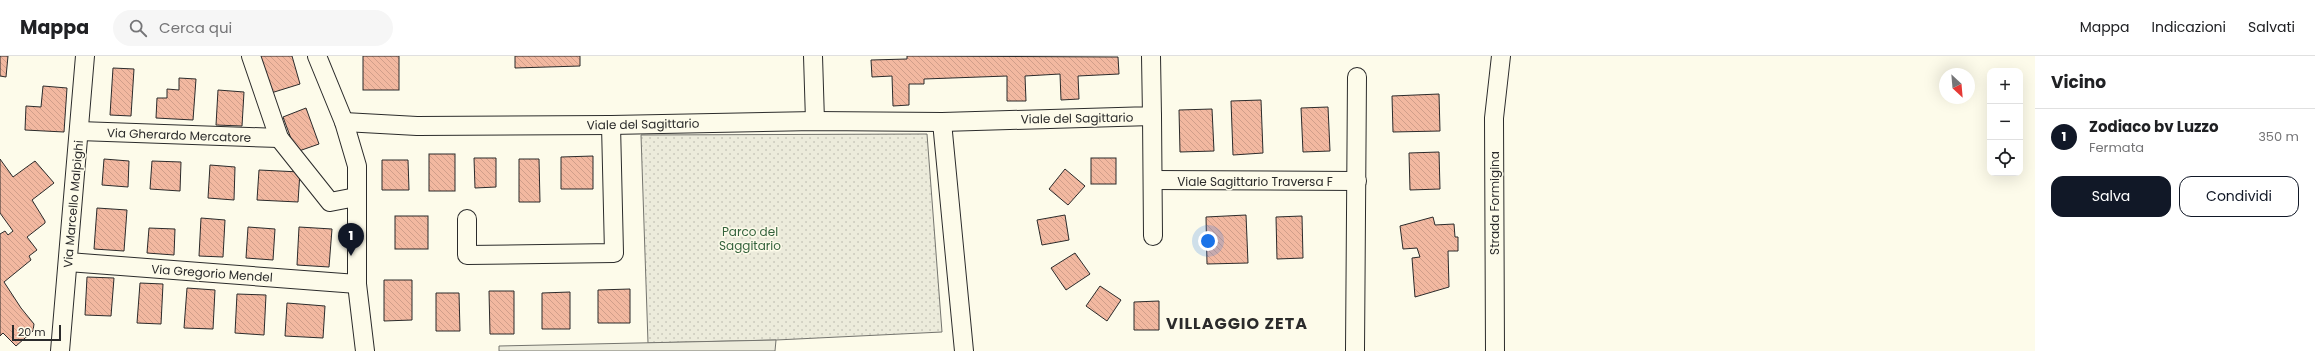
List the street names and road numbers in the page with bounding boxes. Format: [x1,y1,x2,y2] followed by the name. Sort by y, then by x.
[1021,109,1134,127] street label: Viale del Sagittario
[587,115,700,133] street label: Viale del Sagittario
[106,124,252,146] street label: Via Gherardo Mercatore
[59,139,87,269] street label: Via Marcello Malpighi
[1486,151,1503,255] street label: Strada Formigina
[1177,173,1333,190] street label: Viale Sagittario Traversa F
[151,260,273,286] street label: Via Gregorio Mendel

